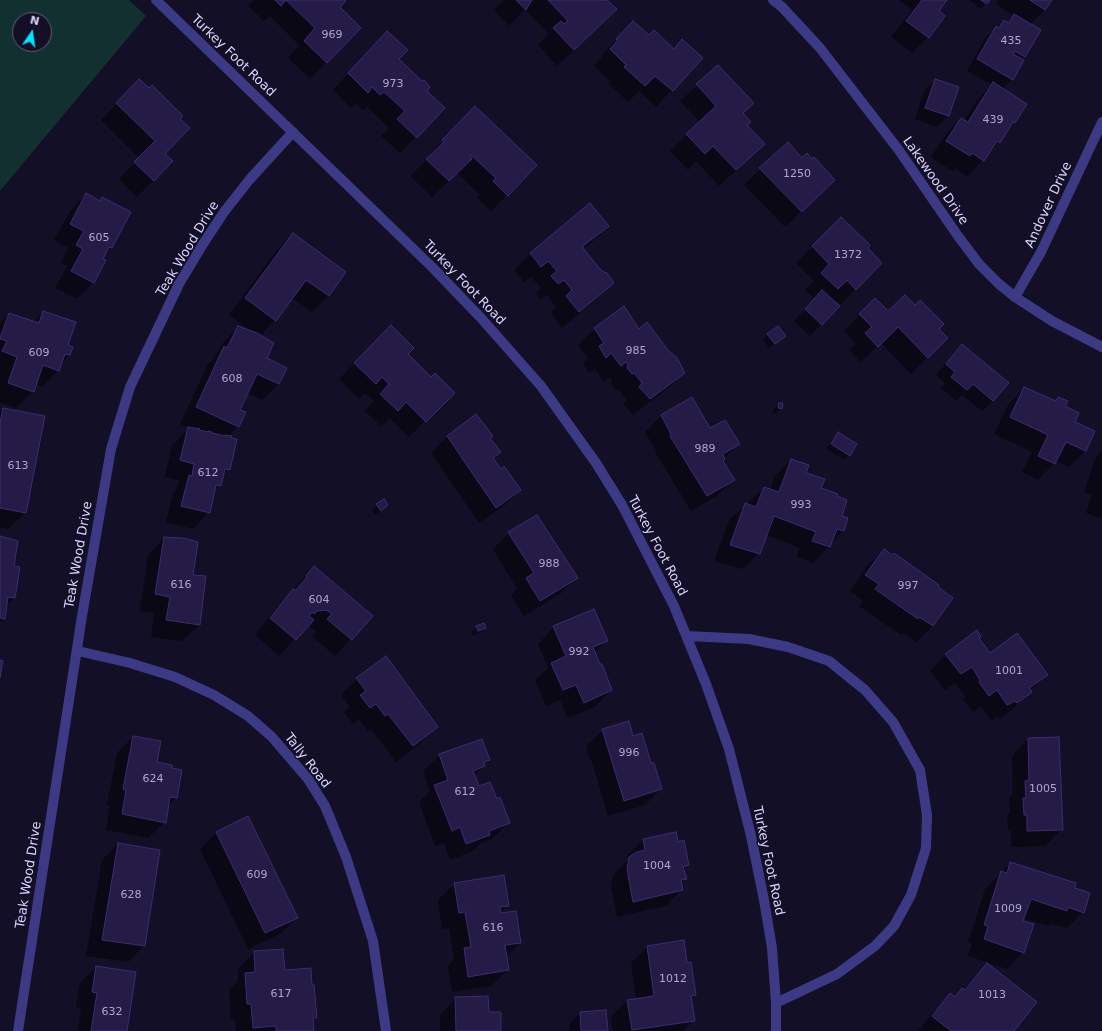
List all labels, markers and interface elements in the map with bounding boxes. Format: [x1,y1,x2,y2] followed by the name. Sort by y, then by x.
[12,12,52,52] north arrow
[188,12,278,100] street label: Turkey Foot Road
[29,13,41,28] text: N
[322,28,342,42] house number: 969
[1001,34,1021,48] house number: 435
[383,77,403,91] house number: 973
[983,113,1003,127] house number: 439
[899,134,971,228] street label: Lakewood Drive
[1022,159,1076,251] street label: Andover Drive
[783,167,811,181] house number: 1250
[153,199,223,299] street label: Teak Wood Drive
[89,231,109,245] house number: 605
[420,238,508,328] street label: Turkey Foot Road
[834,248,862,262] house number: 1372
[626,344,646,358] house number: 985
[29,346,49,360] house number: 609
[222,372,242,386] house number: 608
[695,442,715,456] house number: 989
[8,459,28,473] house number: 613
[198,466,218,480] house number: 612
[624,493,690,599] street label: Turkey Foot Road
[791,498,811,512] house number: 993
[62,500,96,610] street label: Teak Wood Drive
[539,557,559,571] house number: 988
[171,578,191,592] house number: 616
[898,579,918,593] house number: 997
[309,593,329,607] house number: 604
[569,645,589,659] house number: 992
[995,664,1023,678] house number: 1001
[281,730,333,792] street label: Tally Road
[619,746,639,760] house number: 996
[143,772,163,786] house number: 624
[1029,782,1057,796] house number: 1005
[455,785,475,799] house number: 612
[749,805,787,917] street label: Turkey Foot Road
[13,820,45,930] street label: Teak Wood Drive
[643,859,671,873] house number: 1004
[247,868,267,882] house number: 609
[121,888,141,902] house number: 628
[994,902,1022,916] house number: 1009
[483,921,503,935] house number: 616
[659,972,687,986] house number: 1012
[271,987,291,1001] house number: 617
[978,988,1006,1002] house number: 1013
[102,1005,122,1019] house number: 632

